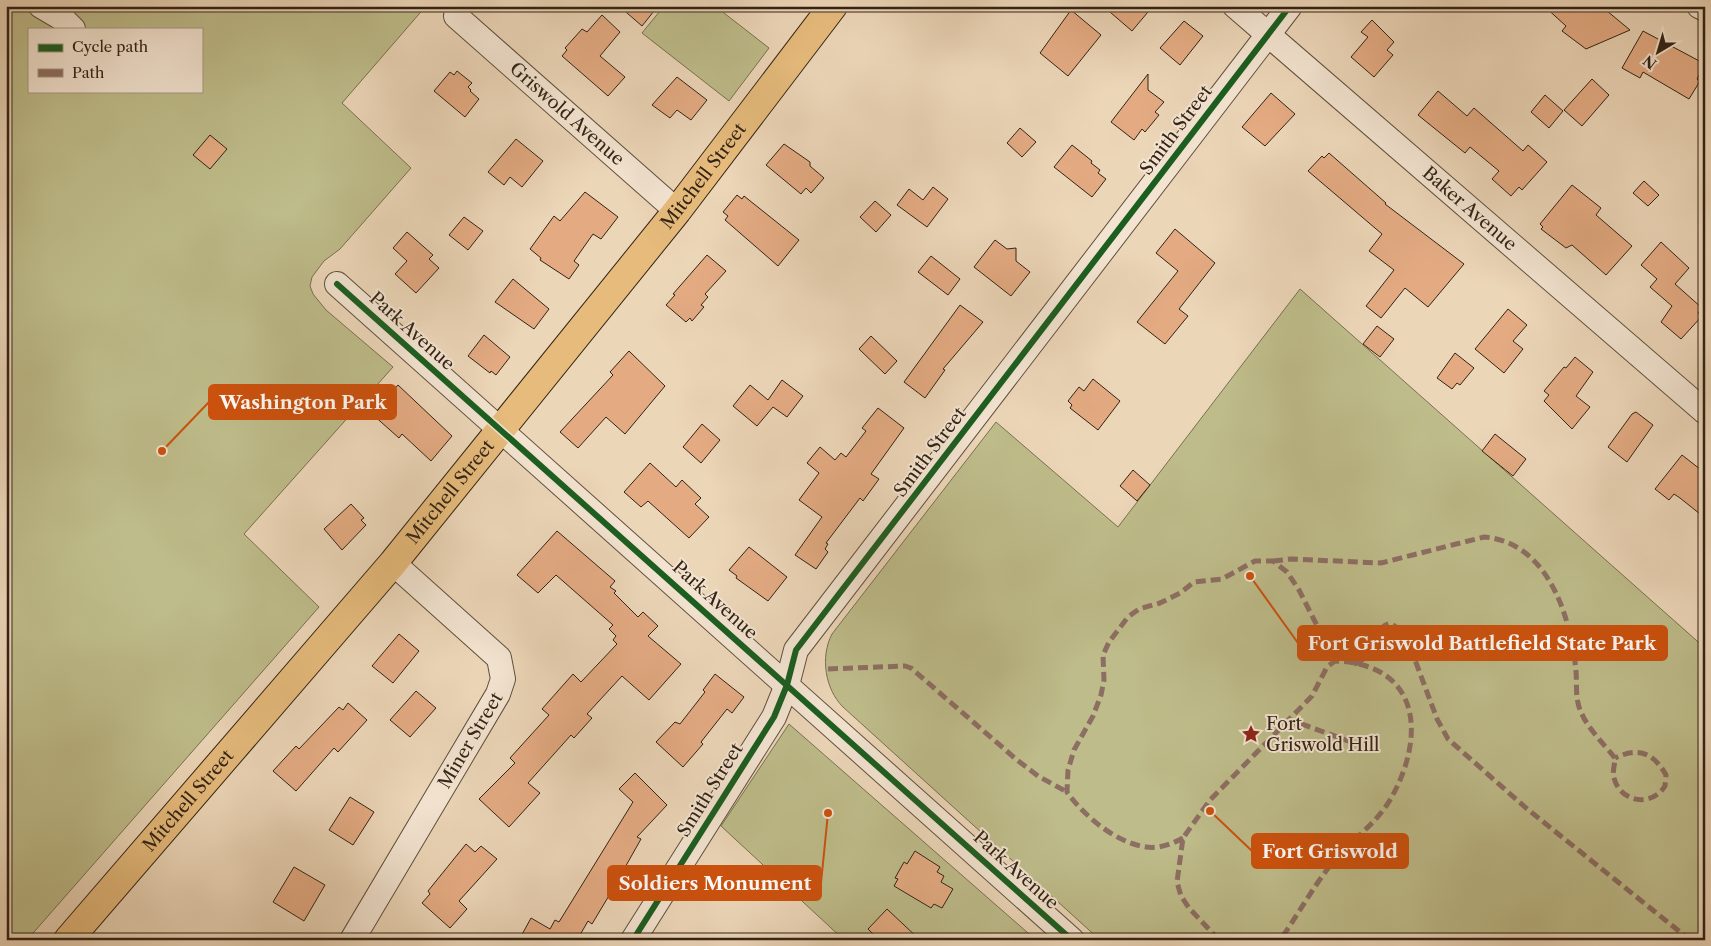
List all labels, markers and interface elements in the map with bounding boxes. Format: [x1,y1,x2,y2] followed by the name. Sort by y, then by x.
[28,28,202,92] legend
[1634,28,1684,78] north arrow
[72,37,149,56] text: Cycle path
[1640,51,1660,73] text: N
[505,58,629,170] street label: Griswold Avenue
[72,63,105,82] text: Path
[1135,80,1217,179] street label: Smith Street
[656,118,751,233] street label: Mitchell Street
[1418,162,1521,255] street label: Baker Avenue
[365,287,459,375] street label: Park Avenue
[209,385,396,419] callout: Washington Park
[218,391,387,414] text: Washington Park
[889,402,971,501] street label: Smith Street
[402,435,499,548] street label: Mitchell Street
[668,556,762,644] street label: Park Avenue
[1298,626,1667,660] callout: Fort Griswold Battlefield State Park
[1308,632,1657,655] text: Fort Griswold Battlefield State Park
[433,688,508,793] street label: Miner Street
[1266,713,1379,756] place label: Fort Griswold Hill
[1240,723,1262,745] place icon: Fort Griswold Hill
[672,738,748,841] street label: Smith Street
[138,745,239,856] street label: Mitchell Street
[969,826,1063,914] street label: Park Avenue
[1252,834,1408,868] callout: Fort Griswold
[1262,840,1398,863] text: Fort Griswold
[608,866,821,900] callout: Soldiers Monument
[619,872,812,895] text: Soldiers Monument

